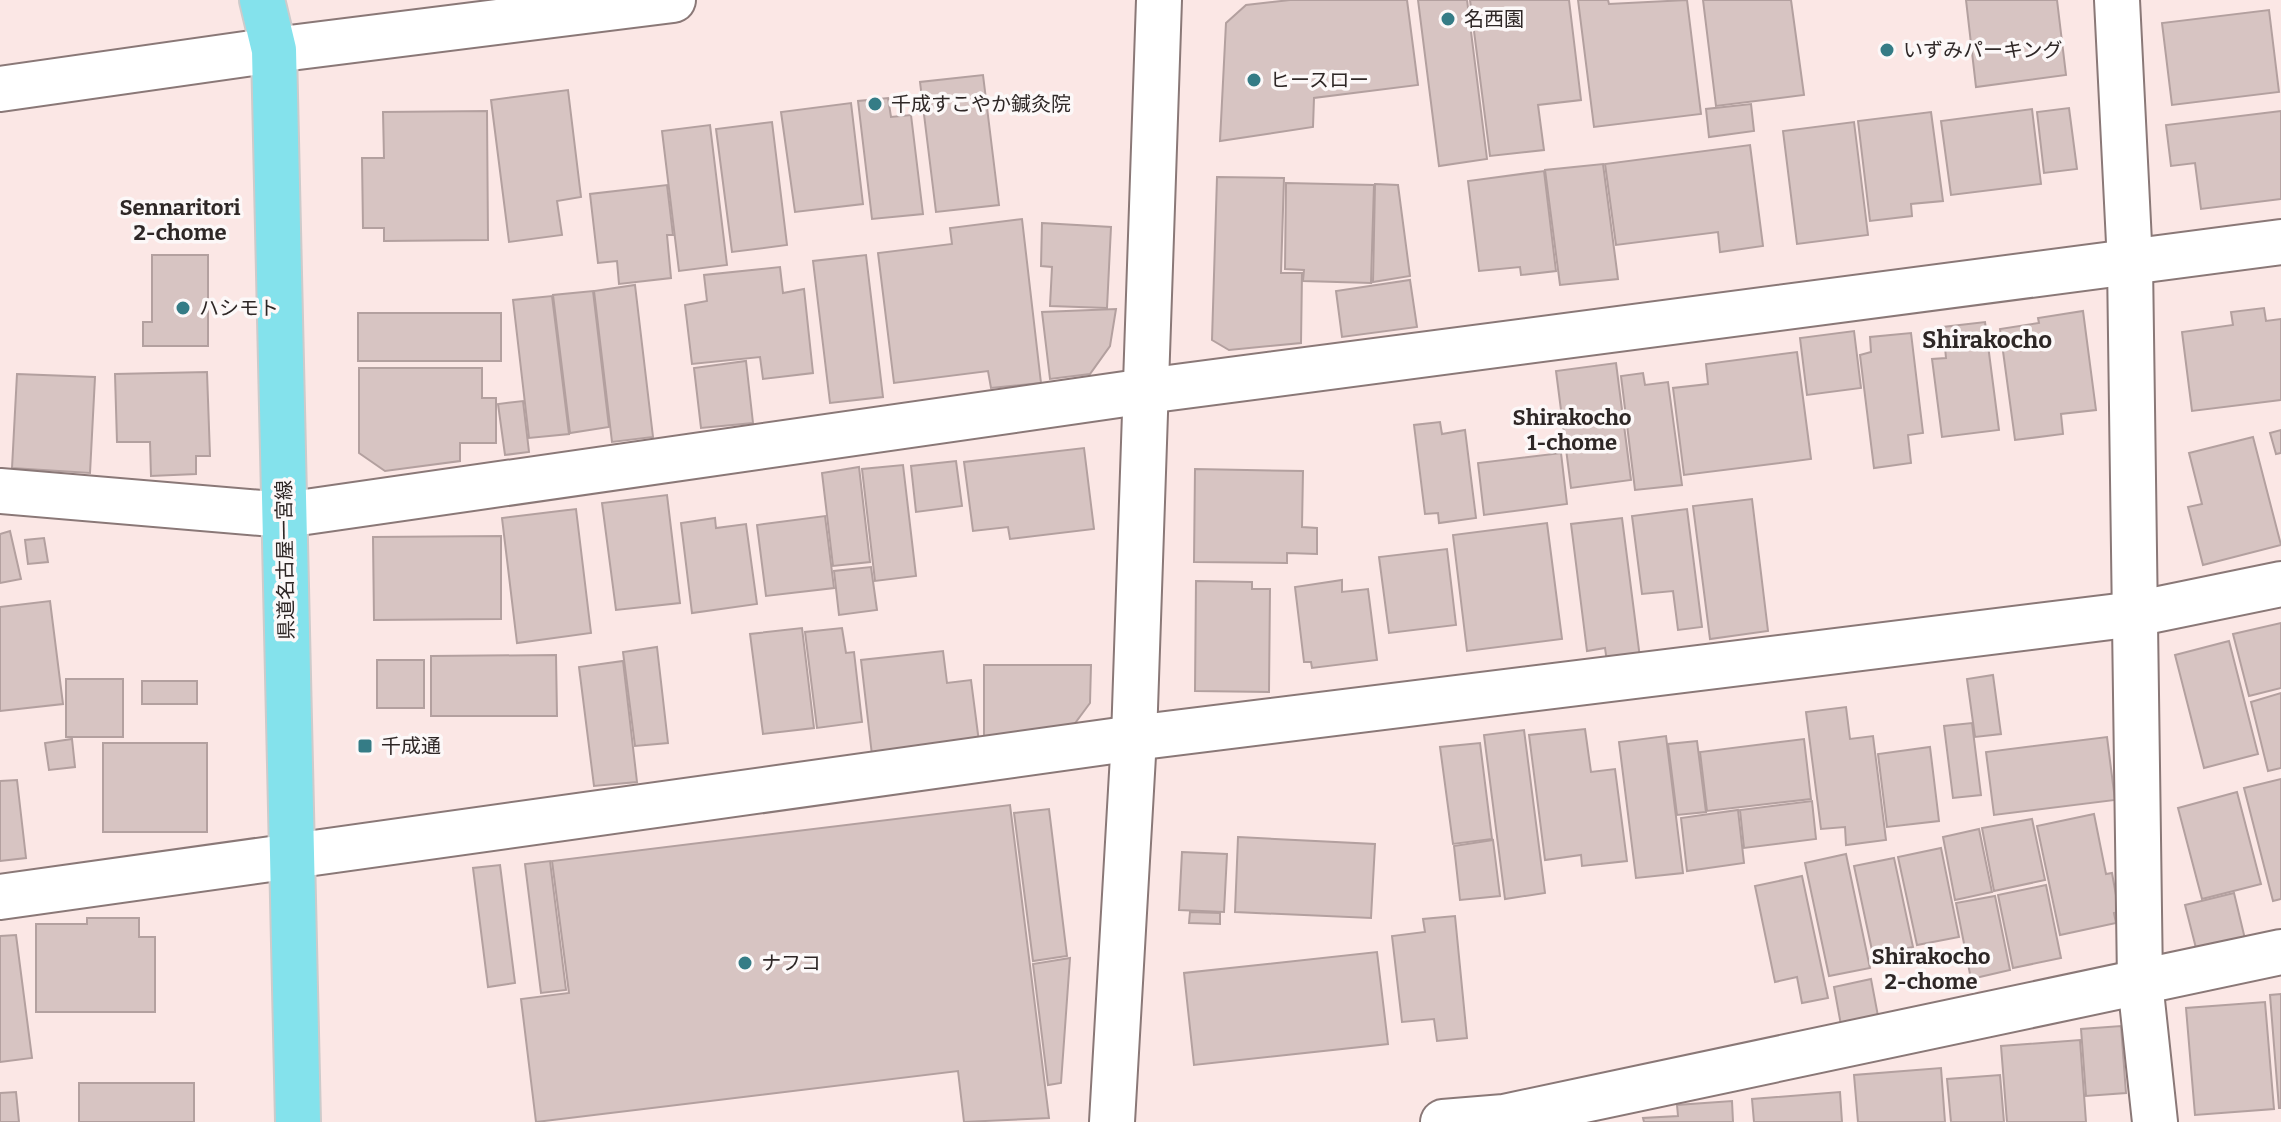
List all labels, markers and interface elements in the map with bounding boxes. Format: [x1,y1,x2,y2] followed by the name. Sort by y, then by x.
[1464,7,1524,31] place label: 名西園
[1439,10,1457,28] marker: 名西園
[1903,38,2062,62] place label: いずみパーキング
[1878,41,1896,59] marker: いずみパーキング
[1270,68,1369,92] place label: ヒースロー
[1245,71,1263,89] marker: ヒースロー
[891,92,1071,116] place label: 千成すこやか鍼灸院
[866,95,884,113] marker: 千成すこやか鍼灸院
[119,194,241,246] district label: Sennaritori 2-chome
[199,296,279,320] place label: ハシモト
[174,299,192,317] marker: ハシモト
[1922,326,2052,354] district label: Shirakocho
[1512,404,1632,456] district label: Shirakocho 1-chome
[272,480,298,640] street label: 県道名古屋一宮線
[381,734,441,758] place label: 千成通
[356,737,374,755] marker: 千成通
[1871,943,1991,995] district label: Shirakocho 2-chome
[761,951,821,975] place label: ナフコ
[736,954,754,972] marker: ナフコ

